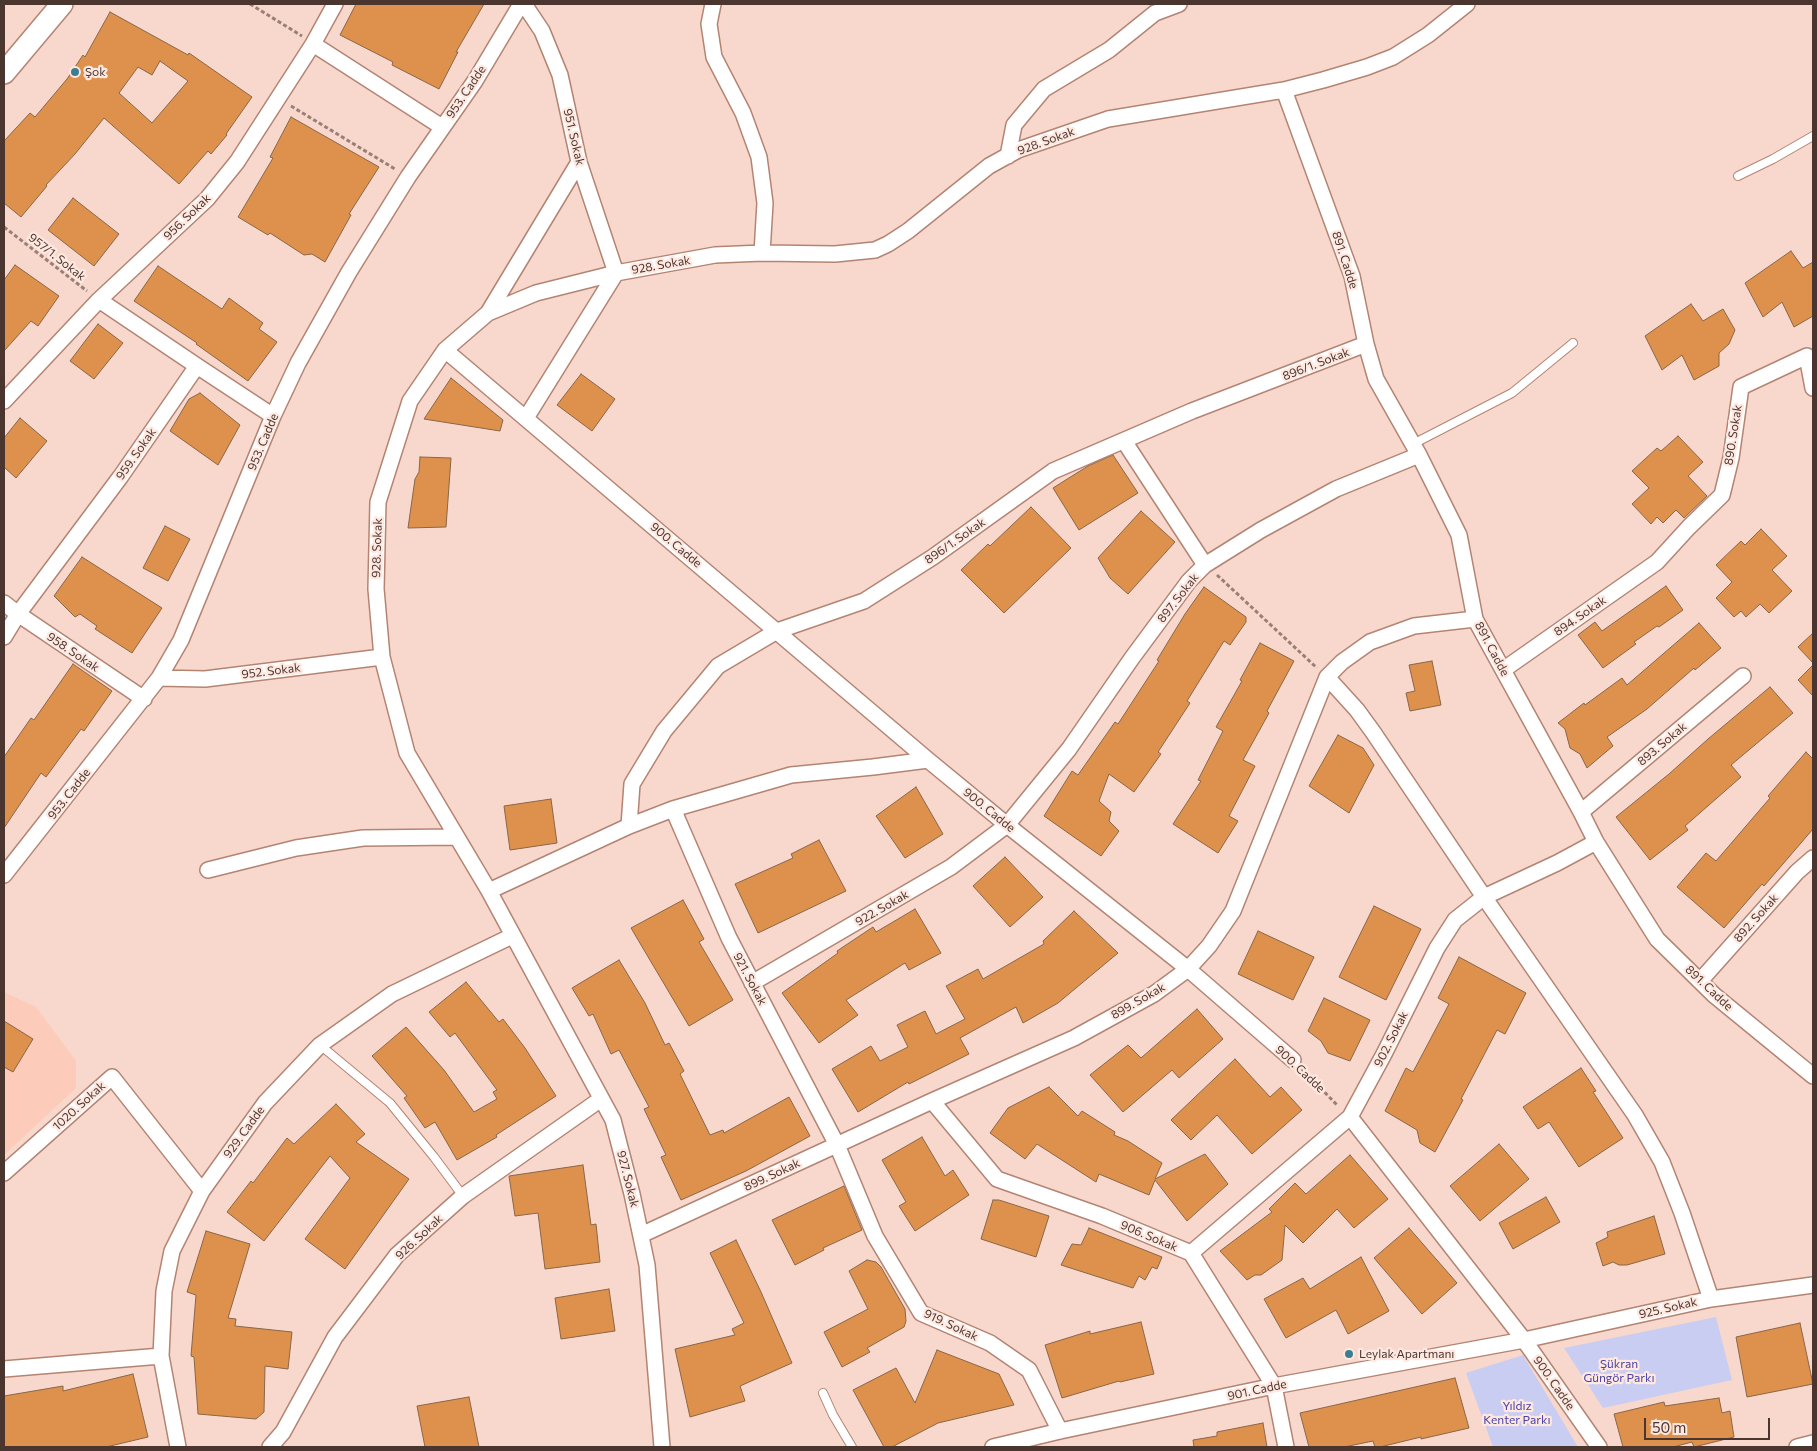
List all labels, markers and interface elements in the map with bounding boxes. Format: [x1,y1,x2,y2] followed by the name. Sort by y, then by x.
[443,63,489,121] street label: 953. Cadde
[85,65,106,79] place label: Şok
[69,66,81,78] marker: Şok
[560,107,588,167] street label: 951. Sokak
[1016,124,1076,158] street label: 928. Sokak
[160,191,214,243] street label: 956. Sokak
[1329,229,1361,291] street label: 891. Cadde
[25,230,89,284] street label: 957/1. Sokak
[630,253,692,277] street label: 928. Sokak
[1280,345,1352,383] street label: 896/1. Sokak
[1721,404,1745,466] street label: 890. Sokak
[245,411,281,473] street label: 953. Cadde
[113,425,159,483] street label: 959. Sokak
[922,515,988,567] street label: 896/1. Sokak
[369,518,385,578] street label: 928. Sokak
[647,519,705,571] street label: 900. Cadde
[1154,570,1202,626] street label: 897. Sokak
[1551,593,1609,639] street label: 894. Sokak
[1472,619,1512,679] street label: 891. Cadde
[44,629,102,675] street label: 958. Sokak
[241,660,301,682] street label: 952. Sokak
[1634,719,1690,769] street label: 893. Sokak
[45,766,93,822] street label: 953. Cadde
[960,785,1018,835] street label: 900. Cadde
[853,887,911,929] street label: 922. Sokak
[1731,891,1781,945] street label: 892. Sokak
[730,950,770,1008] street label: 921. Sokak
[1682,962,1736,1014] street label: 891. Cadde
[1108,980,1168,1022] street label: 899. Sokak
[1371,1009,1411,1069] street label: 902. Sokak
[1272,1042,1328,1096] street label: 900. Cadde
[50,1079,108,1133] street label: 1020. Sokak
[220,1103,268,1161] street label: 929. Cadde
[614,1149,642,1209] street label: 927. Sokak
[742,1156,802,1194] street label: 899. Sokak
[392,1211,446,1263] street label: 926. Sokak
[1118,1217,1180,1255] street label: 906. Sokak
[1638,1294,1698,1322] street label: 925. Sokak
[922,1306,980,1344] street label: 919. Sokak
[1359,1347,1454,1361] place label: Leylak Apartmanı
[1343,1348,1355,1360] marker: Leylak Apartmanı
[1530,1353,1578,1413] street label: 900. Cadde
[1583,1357,1655,1385] park label: Şükran Güngör Parkı
[1226,1377,1288,1403] street label: 901. Cadde
[1483,1399,1551,1427] park label: Yıldız Kenter Parkı
[1647,1408,1773,1440] scale bar
[1652,1418,1686,1436] text: 50 m

